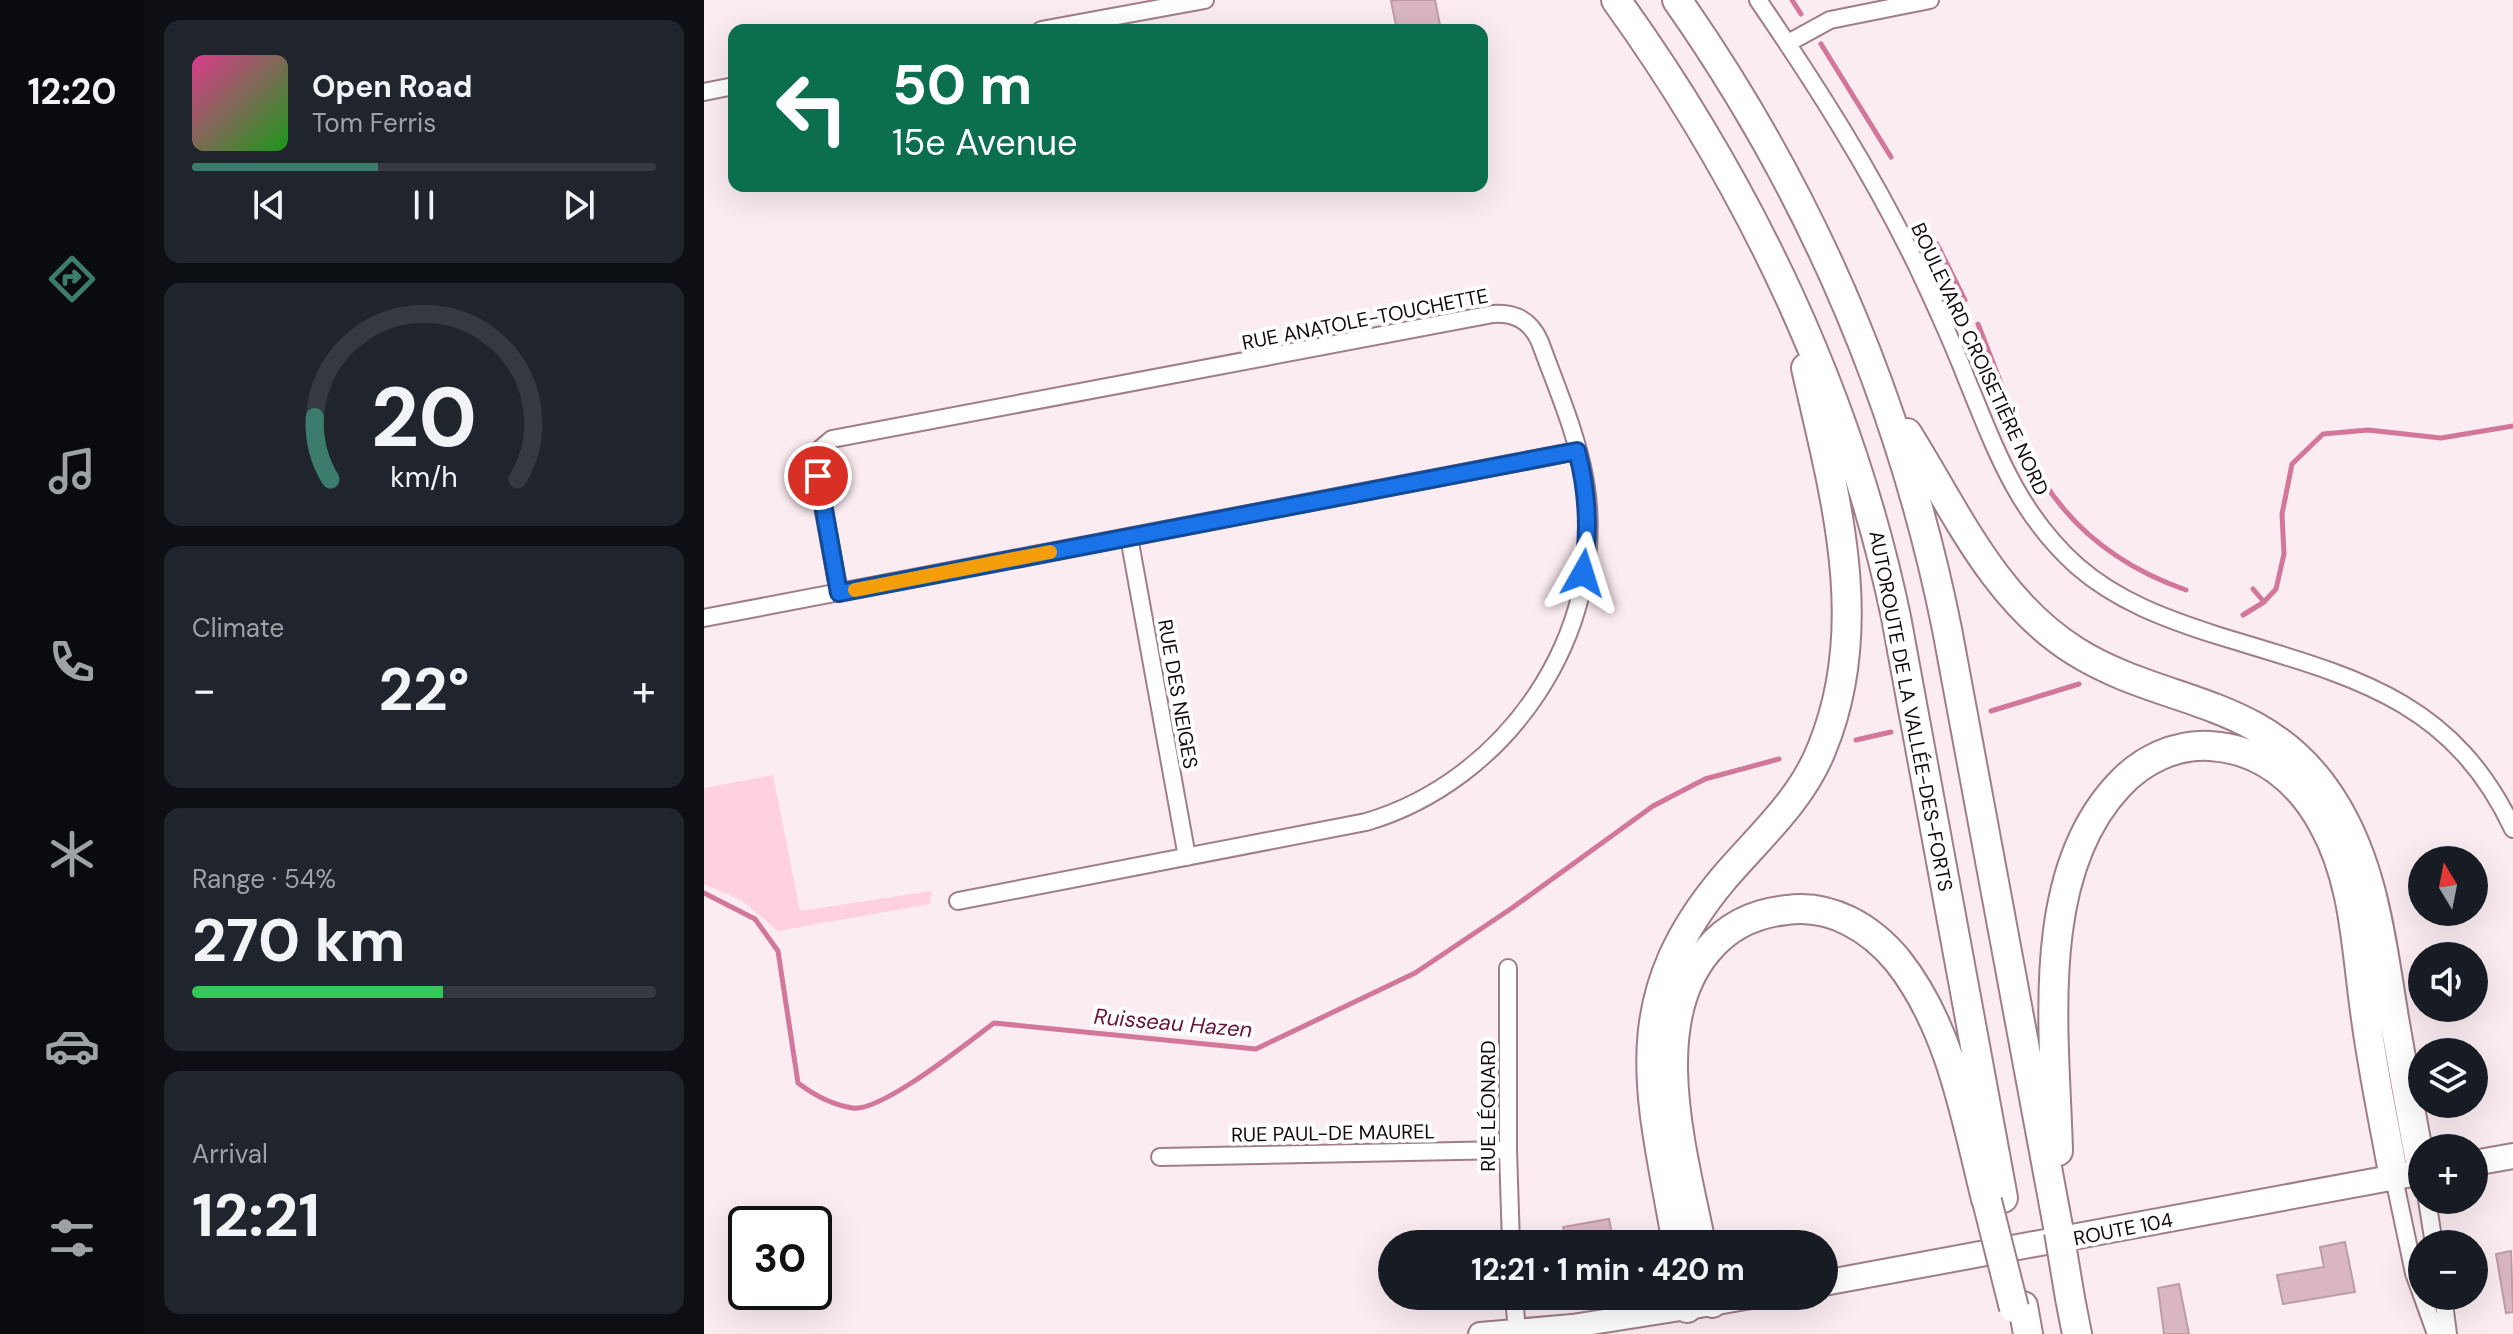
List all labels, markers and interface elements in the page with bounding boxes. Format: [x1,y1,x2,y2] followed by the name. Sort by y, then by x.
[892,48,1032,121] text: 50 m
[760,56,864,160] icon: left
[312,67,472,106] text: Open Road
[28,68,117,115] text: 12:20
[312,106,436,140] text: Tom Ferris
[892,119,1078,166] text: 15e Avenue
[247,183,291,227] icon: previous
[402,183,446,227] icon: pause
[557,183,601,227] icon: next
[1905,218,2055,500] street label: BOULEVARD CROISETIÈRE NORD
[44,251,100,307] icon: directions
[1240,282,1490,356] street label: RUE ANATOLE-TOUCHETTE
[371,363,477,472] text: 20
[784,442,852,510] pin
[44,443,100,499] icon: music
[796,454,840,498] icon: arrive
[390,459,458,496] text: km/h
[1863,528,1959,894] street label: AUTOROUTE DE LA VALLÉE-DES-FORTS
[1541,531,1625,615] position arrow
[192,611,284,645] text: Climate
[1152,617,1204,771] street label: RUE DES NEIGES
[44,634,100,690] icon: phone
[378,650,470,729] text: 22°
[192,661,216,719] text: −
[632,661,656,719] text: +
[44,826,100,882] icon: climate
[2408,846,2488,926] north arrow
[2408,846,2488,1310] map controls
[192,862,336,896] text: Range · 54%
[192,901,406,980] text: 270 km
[2408,942,2488,1022] button: sound
[1093,1002,1253,1044] water label: Ruisseau Hazen
[44,1018,100,1074] icon: car
[2408,1038,2488,1118] button: layers
[1475,1040,1501,1172] street label: RUE LÉONARD
[1231,1118,1435,1148] street label: RUE PAUL-DE MAUREL
[2408,1134,2488,1214] button: +
[192,1137,268,1171] text: Arrival
[192,1176,320,1255] text: 12:21
[728,1206,832,1310] speed limit sign: 30
[2071,1207,2175,1251] street label: ROUTE 104
[44,1210,100,1266] icon: filters
[2408,1230,2488,1310] button: −
[1471,1250,1745,1289] text: 12:21 · 1 min · 420 m

